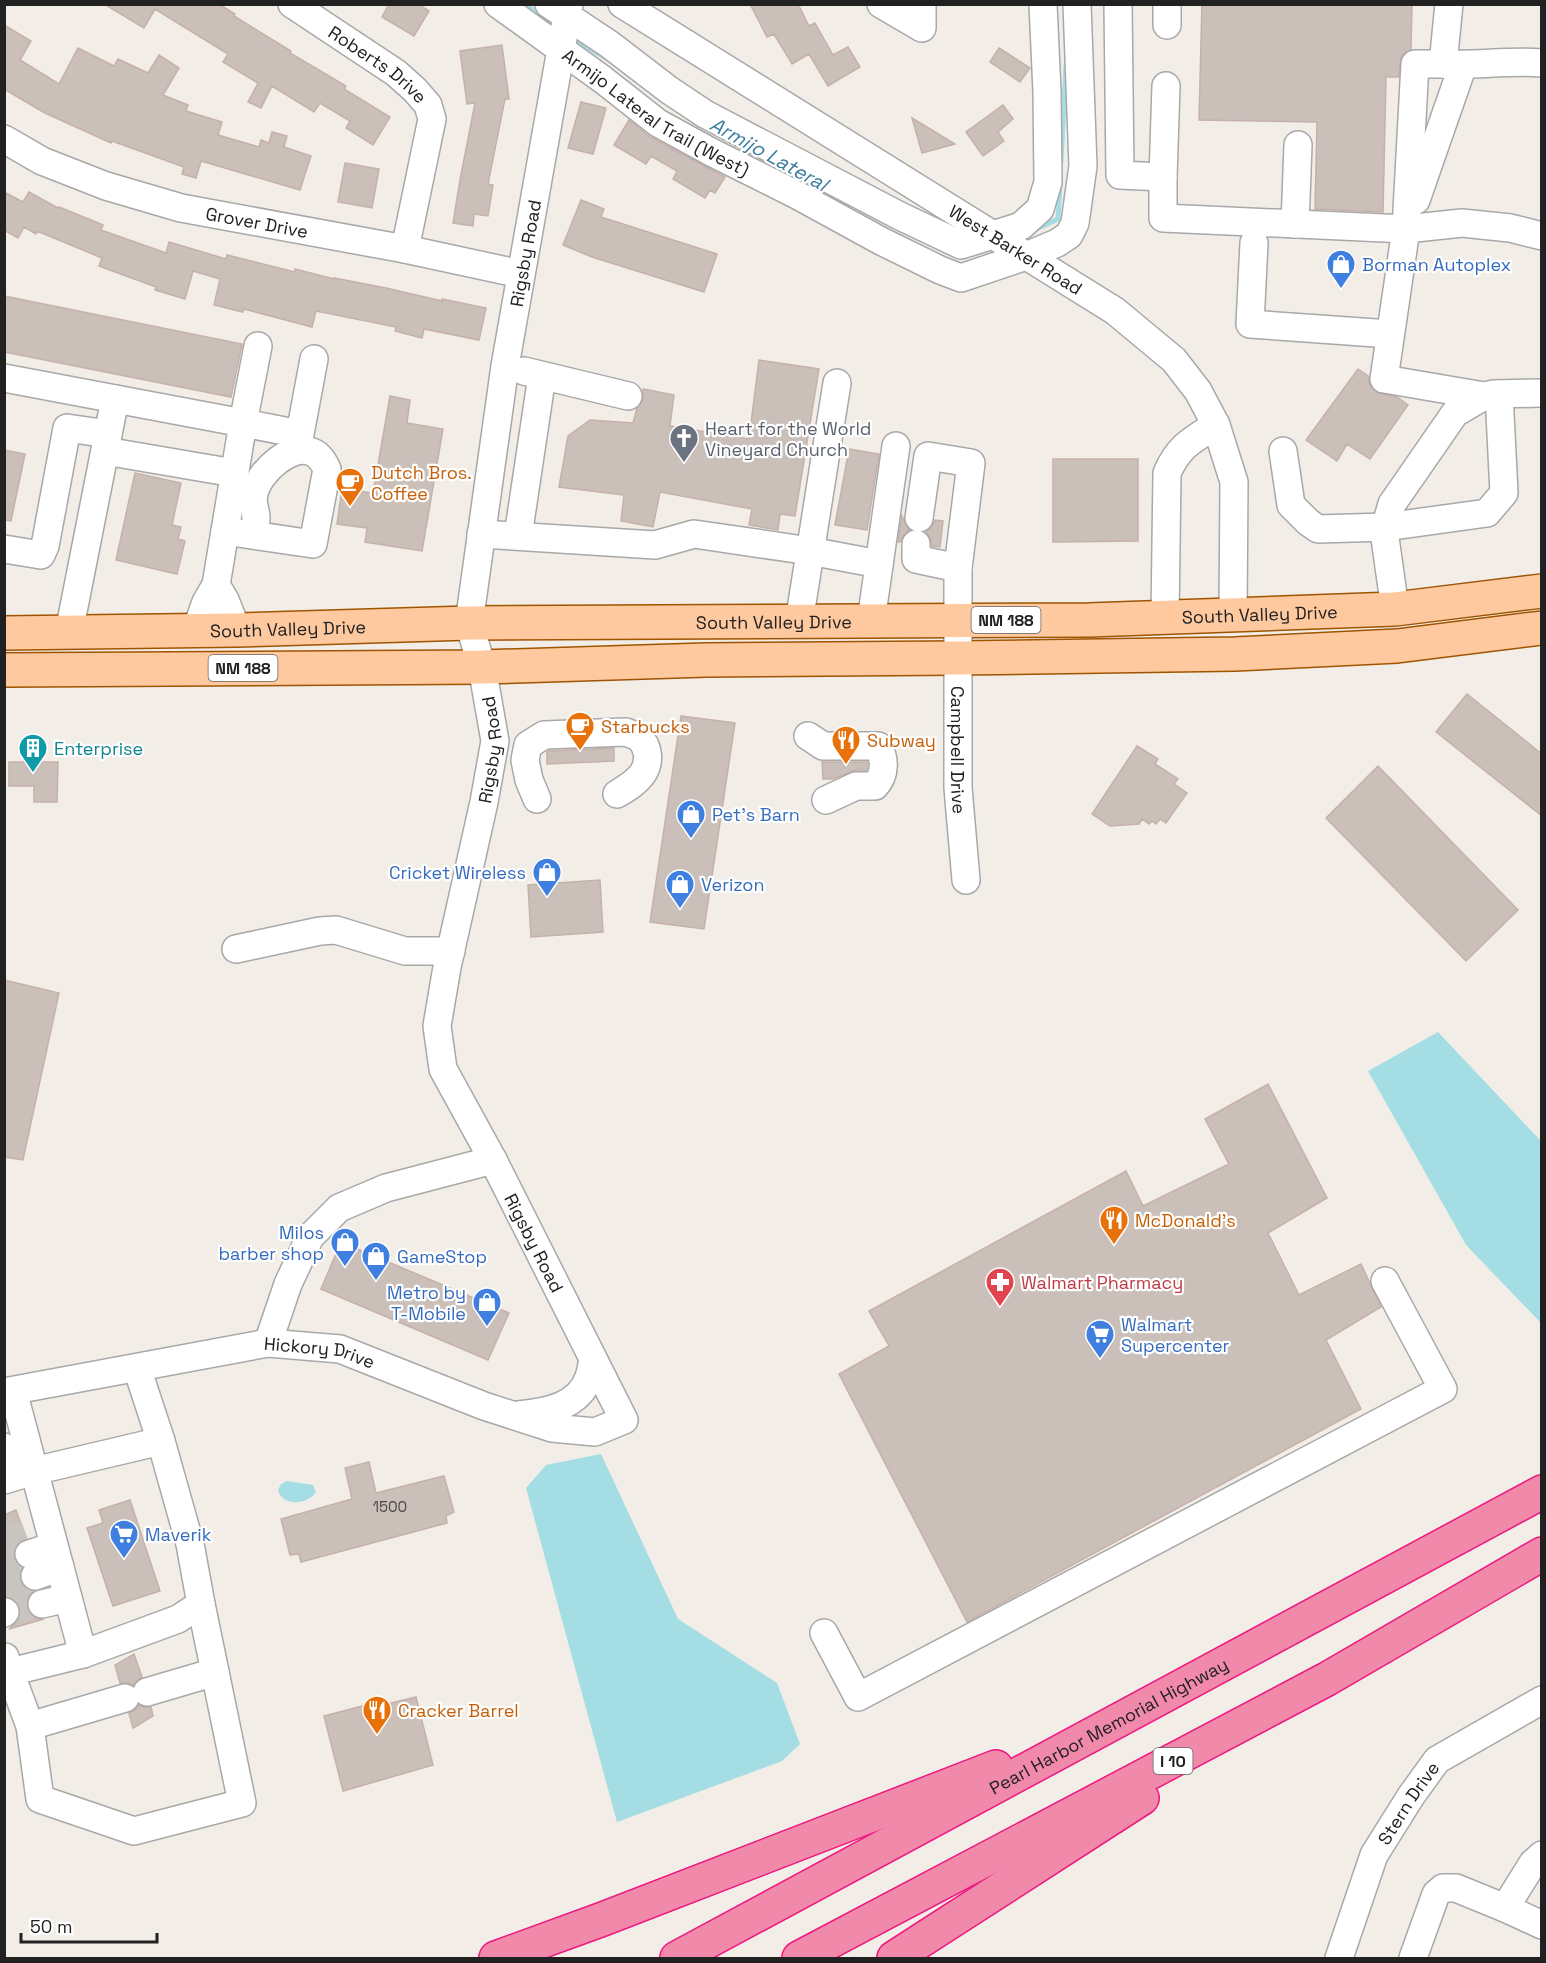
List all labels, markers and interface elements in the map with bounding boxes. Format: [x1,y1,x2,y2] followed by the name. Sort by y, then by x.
[324,20,432,108] street label: Roberts Drive
[558,43,753,181] street label: Armijo Lateral Trail (West)
[706,111,834,198] water label: Armijo Lateral
[504,198,546,309] street label: Rigsby Road
[945,199,1087,299] street label: West Barker Road
[204,201,310,243] street label: Grover Drive
[1325,248,1357,290] shop icon: Borman Autoplex
[1362,253,1511,276] place label: Borman Autoplex
[705,417,871,461] place label: Heart for the World Vineyard Church
[668,422,700,464] church icon: Heart for the World Vineyard Church
[371,461,472,505] place label: Dutch Bros. Coffee
[334,466,366,508] cafe icon: Dutch Bros. Coffee
[1181,600,1338,628] street label: South Valley Drive
[972,607,1040,633] road number: NM 188
[696,610,852,633] street label: South Valley Drive
[210,615,366,642] street label: South Valley Drive
[208,655,278,681] road number: NM 188
[947,686,972,815] street label: Campbell Drive
[472,695,506,805] street label: Rigsby Road
[564,710,596,752] cafe icon: Starbucks
[601,715,690,738] place label: Starbucks
[830,724,862,766] restaurant icon: Subway
[867,729,936,752] place label: Subway
[17,732,49,774] building icon: Enterprise
[54,737,143,760] place label: Enterprise
[675,798,707,840] shop icon: Pet's Barn
[712,803,800,826] place label: Pet's Barn
[531,856,563,898] shop icon: Cricket Wireless
[389,861,526,884] place label: Cricket Wireless
[664,868,696,910] shop icon: Verizon
[701,873,765,896] place label: Verizon
[499,1190,569,1296] street label: Rigsby Road
[1098,1204,1130,1246] restaurant icon: McDonald's
[1135,1209,1236,1232] place label: McDonald's
[218,1221,324,1265] place label: Milos barber shop
[329,1226,361,1268] shop icon: Milos barber shop
[360,1240,392,1282] shop icon: GameStop
[397,1245,487,1268] place label: GameStop
[984,1266,1016,1308] pharmacy icon: Walmart Pharmacy
[1021,1271,1183,1294] place label: Walmart Pharmacy
[387,1281,466,1325] place label: Metro by T-Mobile
[471,1286,503,1328] shop icon: Metro by T-Mobile
[1121,1313,1230,1357] place label: Walmart Supercenter
[1084,1318,1116,1360] supermarket icon: Walmart Supercenter
[263,1331,378,1373] street label: Hickory Drive
[373,1497,407,1516] house number: 1500
[108,1518,140,1560] supermarket icon: Maverik
[145,1523,212,1546] place label: Maverik
[985,1652,1232,1799] street label: Pearl Harbor Memorial Highway
[361,1694,393,1736] restaurant icon: Cracker Barrel
[398,1699,519,1722] place label: Cracker Barrel
[1154,1748,1192,1774] road number: I 10
[1372,1757,1444,1849] street label: Stern Drive
[21,1906,158,1944] scale bar
[30,1915,72,1938] text: 50 m

